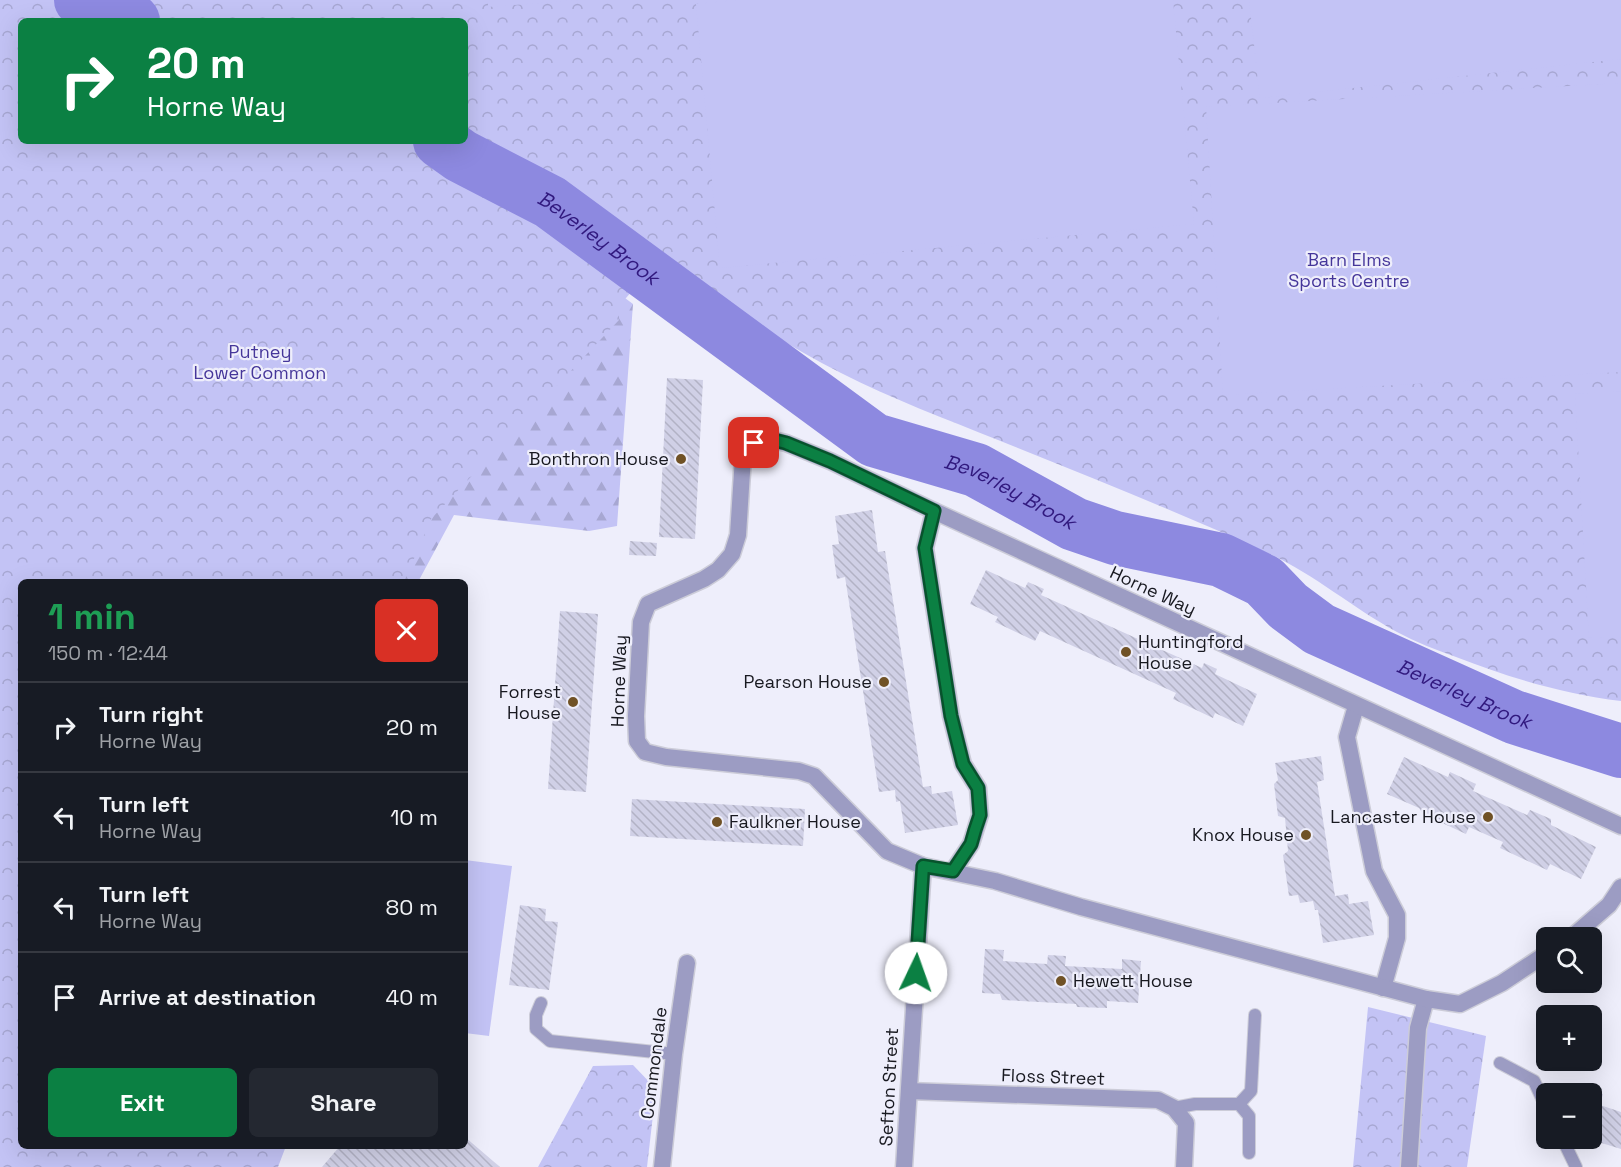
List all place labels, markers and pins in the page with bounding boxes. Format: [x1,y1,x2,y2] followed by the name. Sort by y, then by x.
[728,417,779,468] pin
[529,447,669,470] place label: Bonthron House
[674,452,688,466] marker: Bonthron House
[1138,630,1244,674] place label: Huntingford House
[1119,645,1133,659] marker: Huntingford House
[744,670,872,693] place label: Pearson House
[877,675,891,689] marker: Pearson House
[499,680,561,724] place label: Forrest House
[566,695,580,709] marker: Forrest House
[1330,805,1476,828] place label: Lancaster House
[729,810,861,833] place label: Faulkner House
[1481,810,1495,824] marker: Lancaster House
[710,815,724,829] marker: Faulkner House
[1192,823,1294,846] place label: Knox House
[1299,828,1313,842] marker: Knox House
[1073,969,1193,992] place label: Hewett House
[1054,974,1068,988] marker: Hewett House

